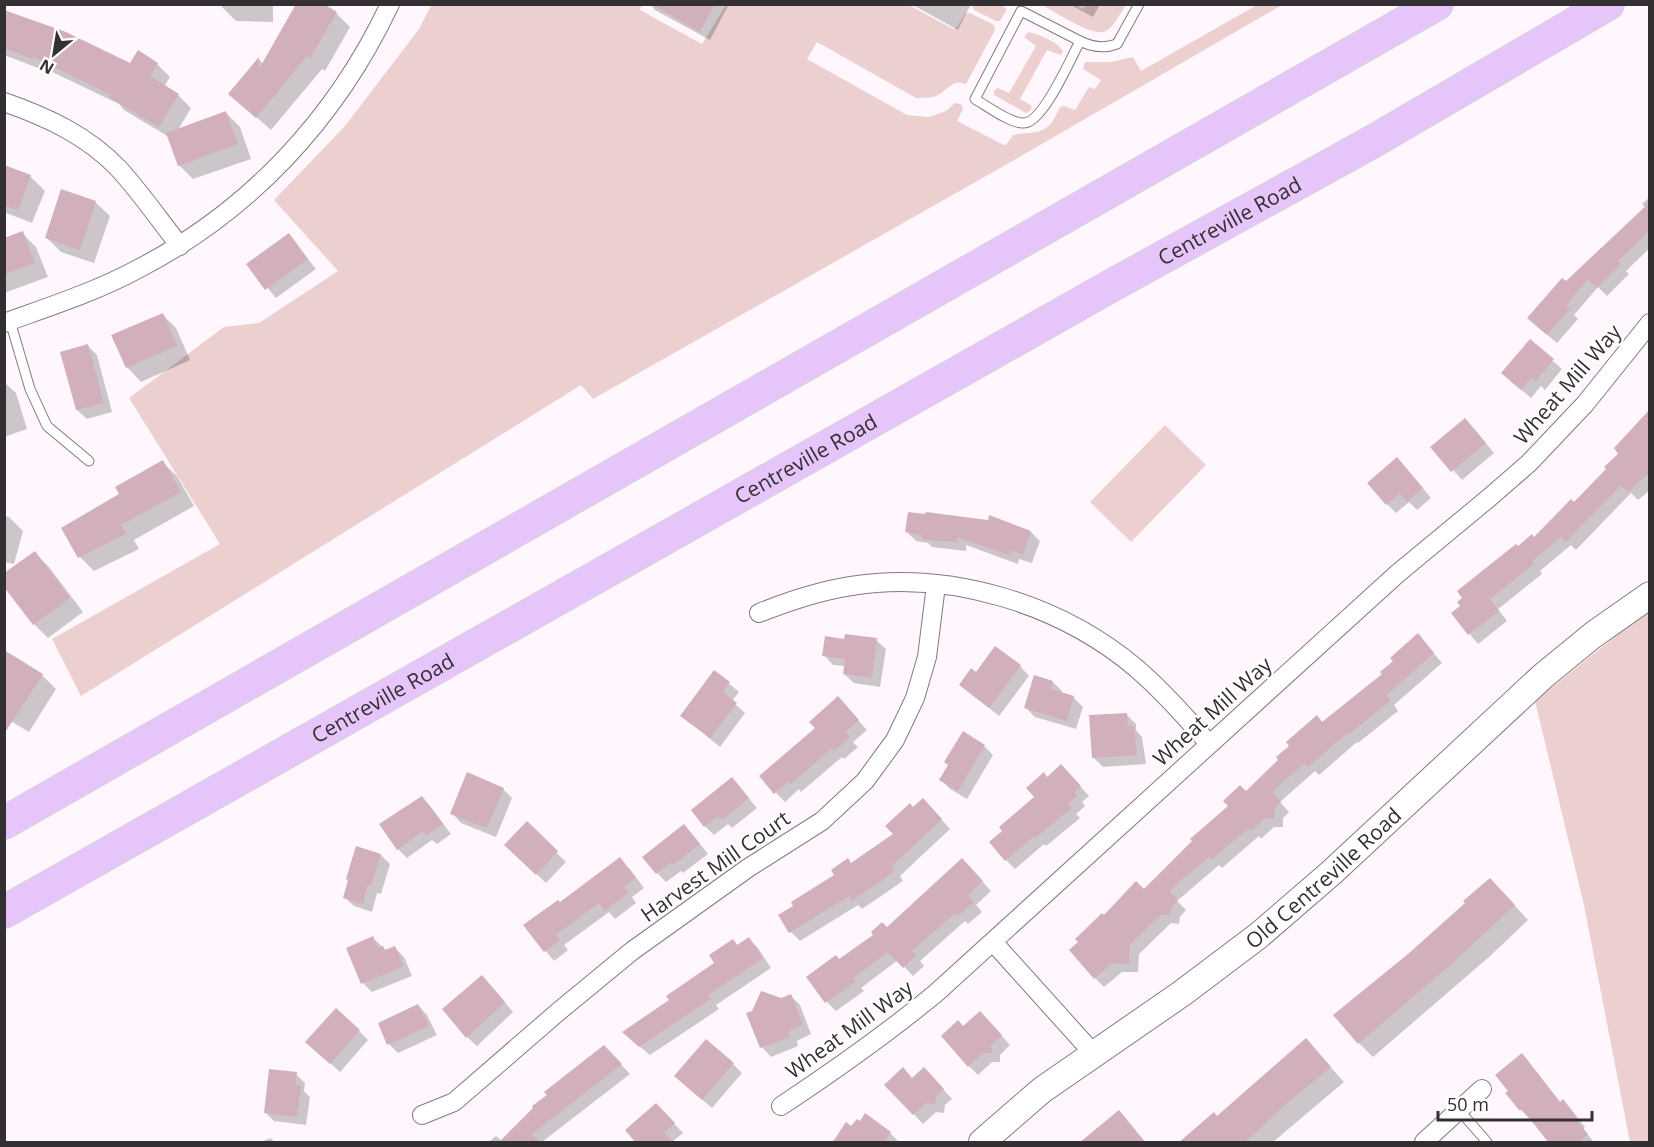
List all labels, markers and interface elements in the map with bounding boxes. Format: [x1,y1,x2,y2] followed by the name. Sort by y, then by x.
[24,24,84,84] north arrow
[35,54,58,80] text: N
[1153,170,1306,271] street label: Centreville Road
[1507,318,1627,450] street label: Wheat Mill Way
[729,407,882,510] street label: Centreville Road
[306,646,459,749] street label: Centreville Road
[1147,650,1278,772] street label: Wheat Mill Way
[1240,801,1407,955] street label: Old Centreville Road
[635,804,795,928] street label: Harvest Mill Court
[780,973,918,1085] street label: Wheat Mill Way
[1438,1084,1592,1122] scale bar
[1447,1092,1489,1116] text: 50 m

